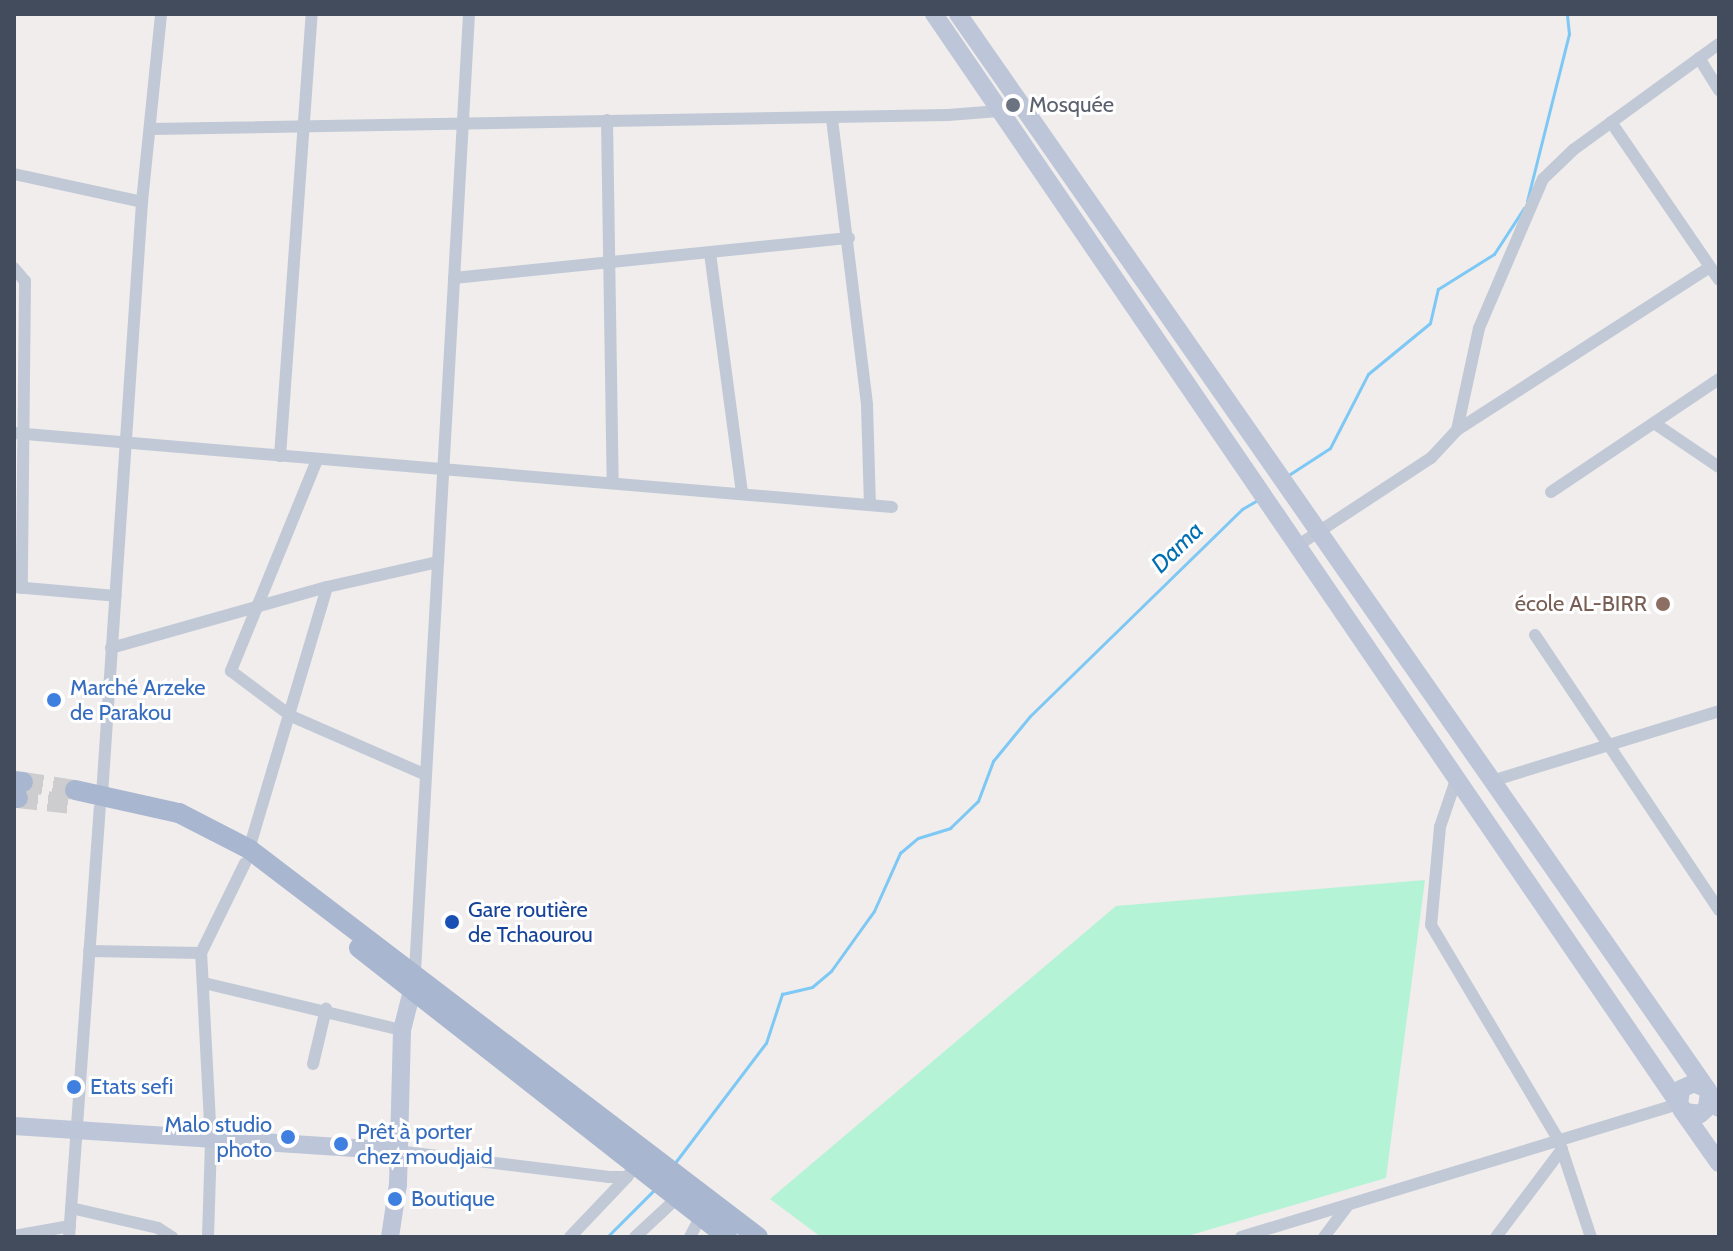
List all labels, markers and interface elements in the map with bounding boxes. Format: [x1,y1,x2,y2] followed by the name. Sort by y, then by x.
[1029,92,1114,118] place label: Mosquée
[1004,96,1022,114] marker: Mosquée
[1145,515,1209,579] water label: Dama
[1515,591,1647,617] place label: école AL-BIRR
[1654,595,1672,613] marker: école AL-BIRR
[70,674,206,726] place label: Marché Arzeke de Parakou
[45,691,63,709] marker: Marché Arzeke de Parakou
[468,896,593,948] place label: Gare routière de Tchaourou
[443,913,461,931] marker: Gare routière de Tchaourou
[90,1074,173,1100] place label: Etats sefi
[65,1078,83,1096] marker: Etats sefi
[165,1111,272,1162] place label: Malo studio photo
[357,1118,493,1170] place label: Prêt à porter chez moudjaid
[279,1128,297,1146] marker: Malo studio photo
[332,1135,350,1153] marker: Prêt à porter chez moudjaid
[411,1186,495,1212] place label: Boutique
[386,1190,404,1208] marker: Boutique

